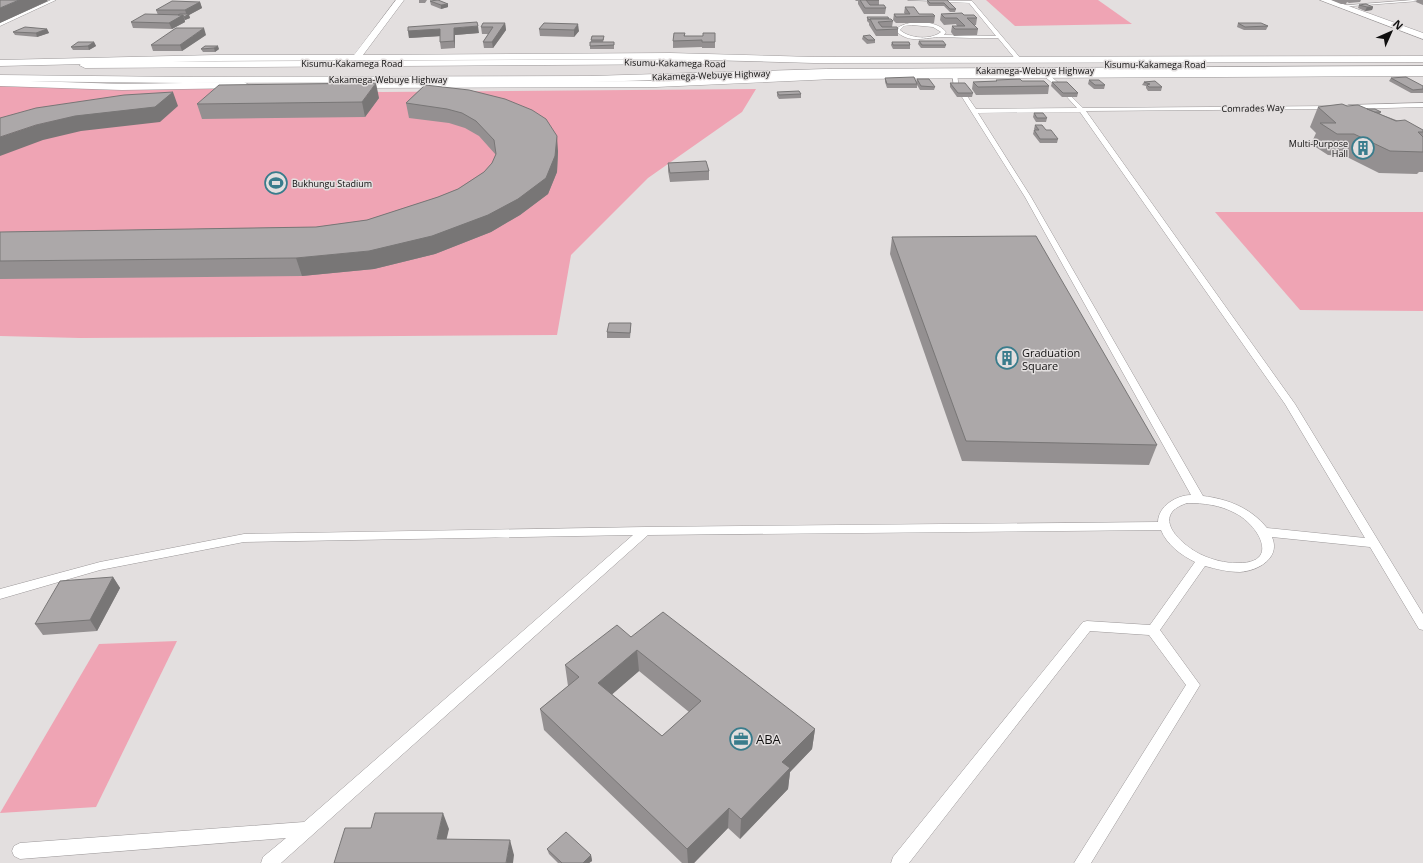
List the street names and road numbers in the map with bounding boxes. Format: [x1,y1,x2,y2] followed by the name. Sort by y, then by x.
[624,56,726,70] street label: Kisumu-Kakamega Road
[301,57,403,70] street label: Kisumu-Kakamega Road
[1104,58,1206,71] street label: Kisumu-Kakamega Road
[976,64,1095,77] street label: Kakamega-Webuye Highway
[652,66,771,84] street label: Kakamega-Webuye Highway
[329,73,448,86] street label: Kakamega-Webuye Highway
[1221,101,1285,115] street label: Comrades Way

